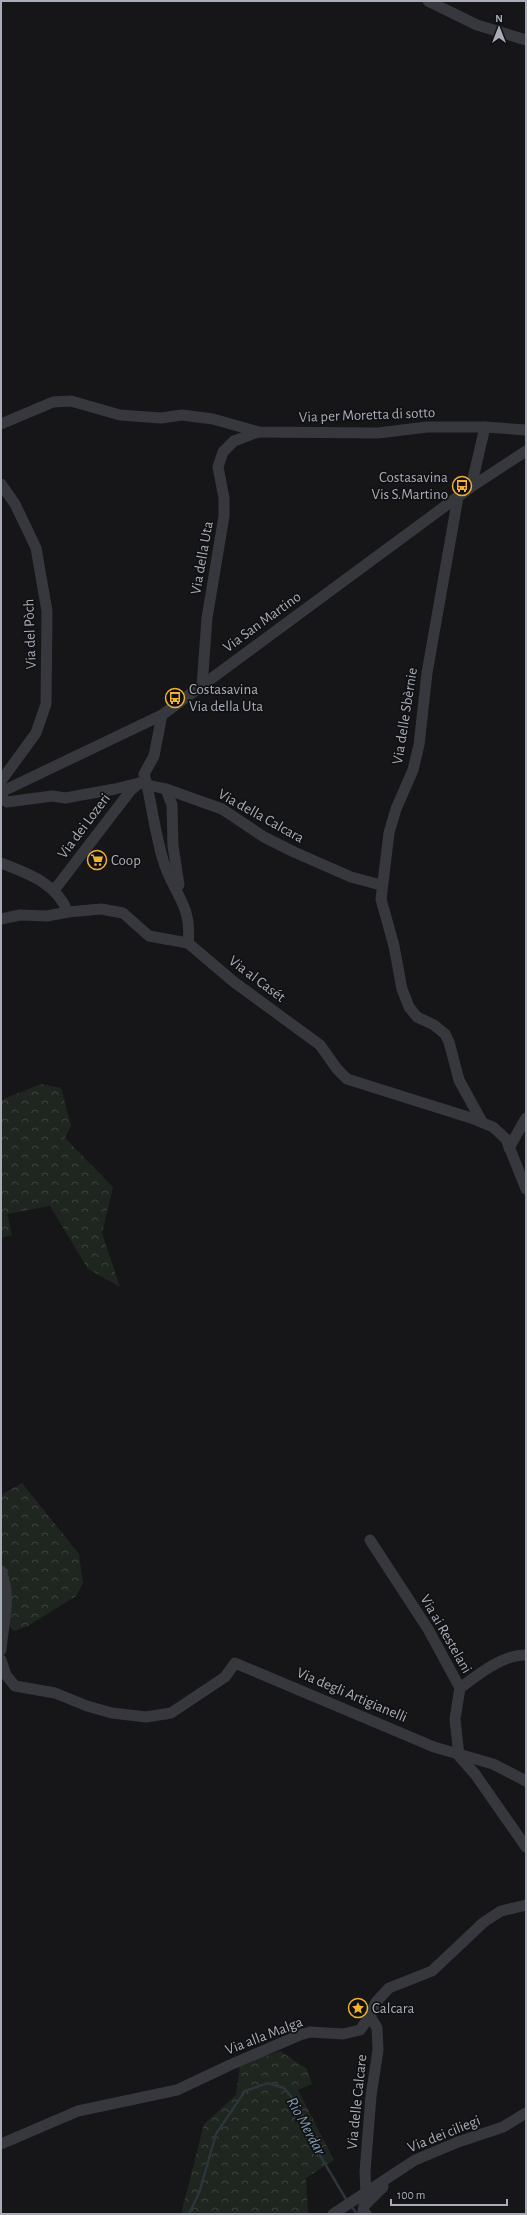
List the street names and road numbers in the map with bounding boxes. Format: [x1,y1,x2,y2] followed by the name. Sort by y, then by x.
[299,405,435,425] street label: Via per Moretta di sotto
[188,520,216,596] street label: Via della Uta
[220,589,304,655] street label: Via San Martino
[21,599,39,669] street label: Via del Pòch
[390,667,420,765] street label: Via delle Sbèrnie
[216,786,306,846] street label: Via della Calcara
[55,791,113,861] street label: Via dei Lozeri
[226,953,288,1005] street label: Via al Casét
[417,1592,475,1676] street label: Via ai Restelani
[295,1665,409,1725] street label: Via degli Artigianelli
[223,2014,305,2058] street label: Via alla Malga
[345,2054,369,2150] street label: Via delle Calcare
[406,2113,482,2155] street label: Via dei ciliegi

